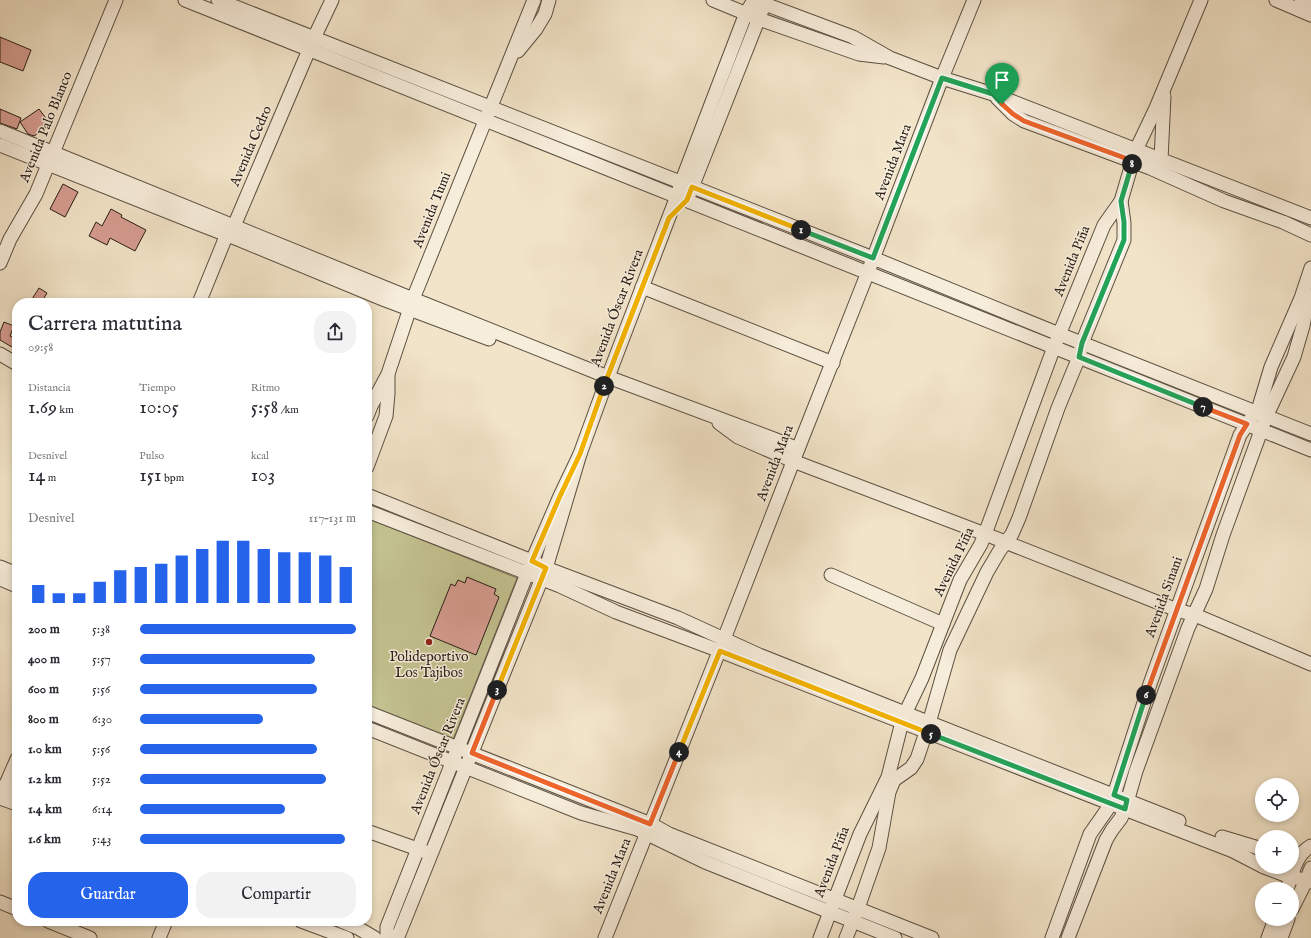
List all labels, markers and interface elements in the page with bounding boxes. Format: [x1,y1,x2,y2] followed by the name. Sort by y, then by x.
[985,63,1019,104] pin
[15,68,77,186] street label: Avenida Palo Blanco
[991,69,1013,91] icon: arrive
[226,102,276,190] street label: Avenida Cedro
[870,121,916,203] street label: Avenida Mara
[1122,154,1142,174] pin: 8
[1130,157,1134,171] text: 8
[408,169,455,252] street label: Avenida Tumi
[791,220,811,240] pin: 1
[1049,222,1095,300] street label: Avenida Piña
[799,223,803,237] text: 1
[585,246,648,370] street label: Avenida Óscar Rivera
[28,310,182,338] text: Carrera matutina
[314,311,356,353] button: share
[28,339,53,356] text: 09:58
[594,376,614,396] pin: 2
[601,379,607,393] text: 2
[28,381,70,395] text: Distancia
[139,381,176,395] text: Tiempo
[251,381,280,395] text: Ritmo
[28,395,57,420] text: 1.69
[139,395,179,420] text: 10:05
[251,395,278,420] text: 5:58
[1193,397,1213,417] pin: 7
[1200,400,1206,414] text: 7
[57,403,74,417] text: km
[278,403,299,417] text: /km
[752,422,798,504] street label: Avenida Mara
[28,449,67,463] text: Desnivel
[139,449,164,463] text: Pulso
[251,449,269,463] text: kcal
[28,463,45,488] text: 14
[139,463,161,488] text: 151
[251,463,275,488] text: 103
[45,471,56,485] text: m
[161,471,184,485] text: bpm
[28,510,75,527] text: Desnivel
[308,510,356,527] text: 117–131 m
[929,524,979,600] street label: Avenida Piña
[1141,554,1187,641] street label: Avenida Sinani
[28,621,60,638] text: 200 m
[92,621,110,638] text: 5:38
[424,637,434,647] marker: Polideportivo Los Tajibos
[389,648,469,682] place label: Polideportivo Los Tajibos
[28,651,60,668] text: 400 m
[92,651,111,668] text: 5:57
[487,680,507,700] pin: 3
[28,681,59,698] text: 600 m
[92,681,110,698] text: 5:56
[495,683,499,697] text: 3
[1136,685,1156,705] pin: 6
[1144,688,1148,702] text: 6
[405,694,470,818] street label: Avenida Óscar Rivera
[28,711,59,728] text: 800 m
[92,711,112,728] text: 6:30
[921,724,941,744] pin: 5
[929,727,933,741] text: 5
[28,741,62,758] text: 1.0 km
[92,741,110,758] text: 5:56
[669,742,689,762] pin: 4
[676,745,682,759] text: 4
[28,771,62,788] text: 1.2 km
[92,771,111,788] text: 5:52
[1255,778,1299,926] map controls
[1255,778,1299,822] button: locate
[28,801,62,818] text: 1.4 km
[92,801,112,818] text: 6:14
[810,823,854,901] street label: Avenida Piña
[1255,830,1299,874] button: +
[28,831,61,848] text: 1.6 km
[92,831,111,848] text: 5:43
[588,835,636,917] street label: Avenida Mara
[28,872,188,918] button: Guardar
[196,872,356,918] button: Compartir
[1255,882,1299,926] button: −

